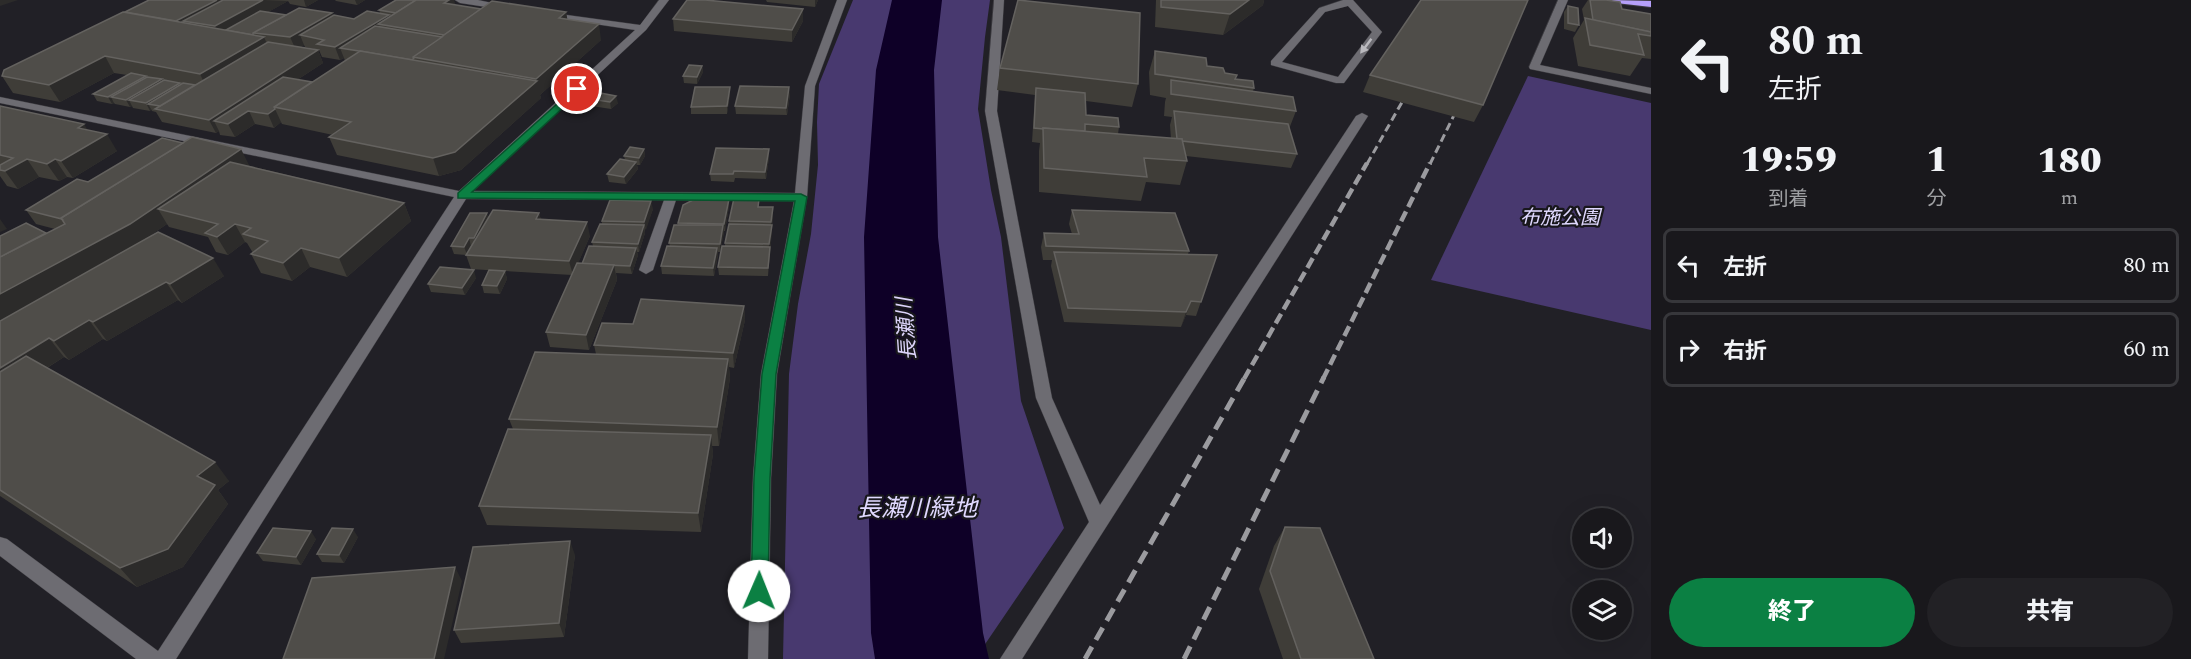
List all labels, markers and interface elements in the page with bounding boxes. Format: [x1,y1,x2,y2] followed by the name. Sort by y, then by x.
[1768,10,1863,73] text: 80 m
[1669,24,1747,102] icon: left
[1361,39,1373,54] one-way arrow
[551,63,602,114] pin
[1768,69,1822,111] text: 左折
[560,72,593,105] icon: arrive
[1740,133,1837,188] text: 19:59
[1926,133,1948,188] text: 1
[2037,134,2102,189] text: 180
[2061,183,2078,213] text: m
[1769,184,1809,214] text: 到着
[1927,184,1947,214] text: 分
[1520,203,1603,233] park label: 布施公園
[1672,249,1705,282] icon: left
[2124,249,2170,282] text: 80 m
[1723,251,1767,284] text: 左折
[889,294,925,362] water label: 長瀬川
[1672,333,1705,366] icon: right
[2124,333,2170,366] text: 60 m
[1723,335,1767,368] text: 右折
[857,491,980,527] park label: 長瀬川緑地
[1572,508,1632,640] map controls
[1572,508,1632,568] button: sound
[727,559,791,623] position arrow
[1669,578,1915,647] button: 終了
[1927,578,2173,647] button: 共有
[1572,580,1632,640] button: layers

